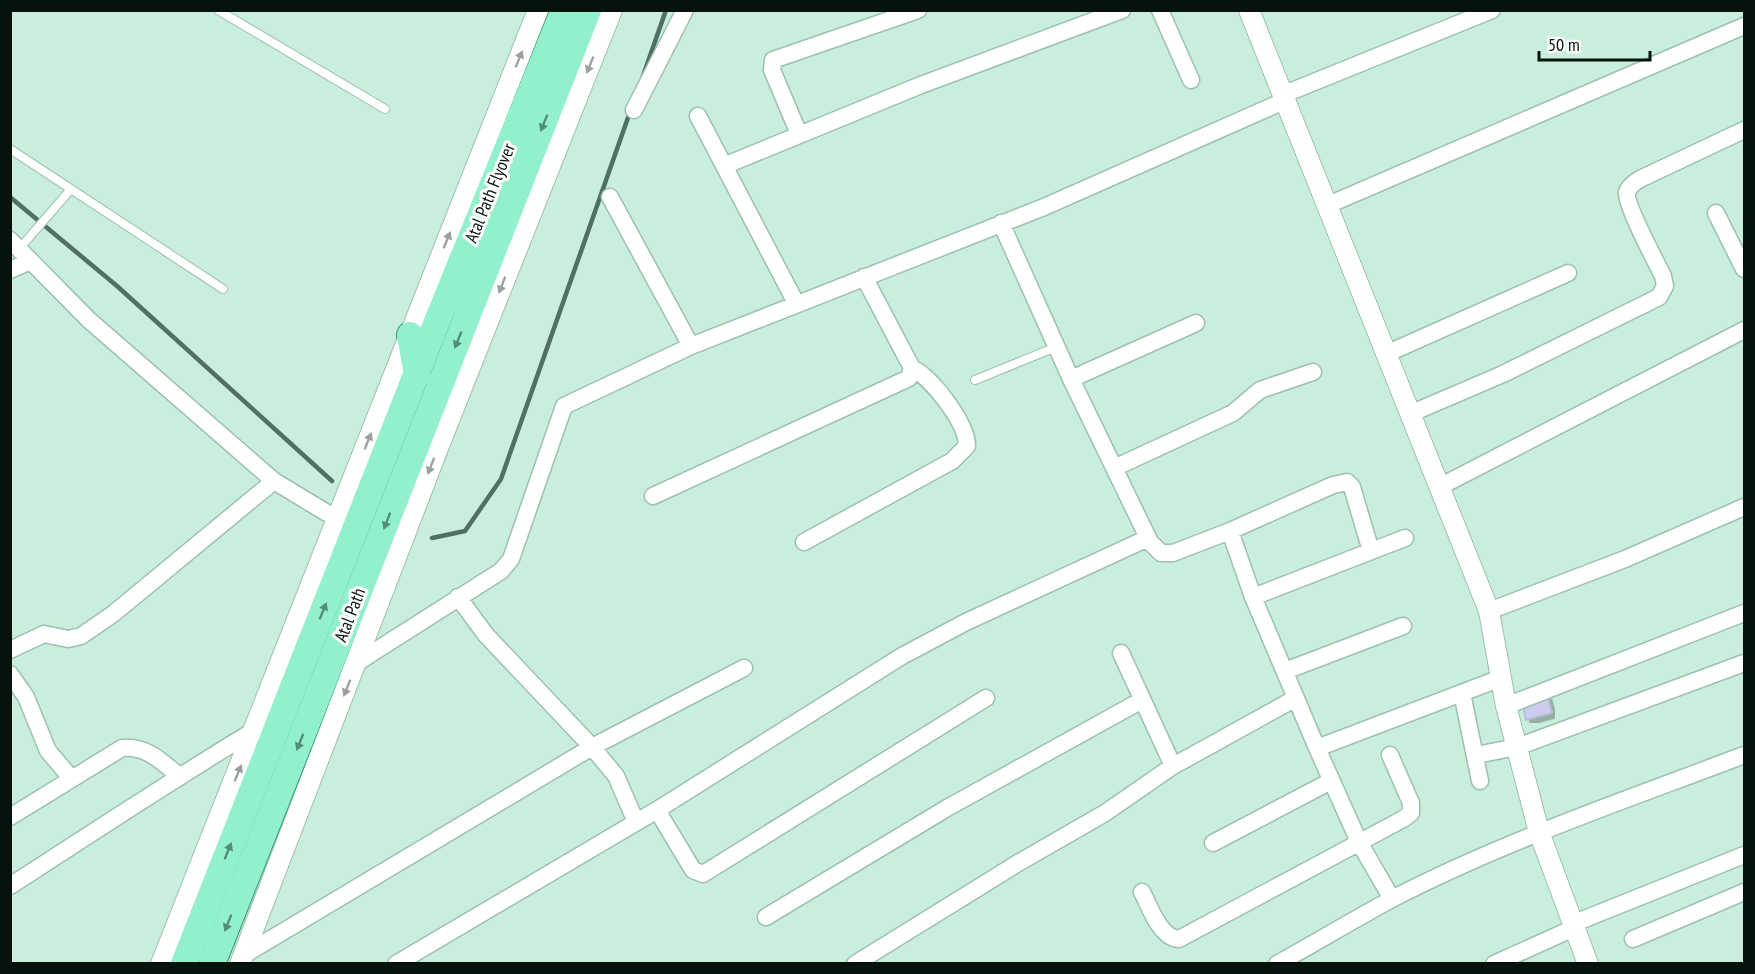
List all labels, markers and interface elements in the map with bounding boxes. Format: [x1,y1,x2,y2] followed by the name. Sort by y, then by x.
[1539,24,1650,62] scale bar
[1548,33,1580,56] text: 50 m
[515,50,524,68] one-way arrow
[585,56,595,74] one-way arrow
[538,115,548,133] one-way arrow
[459,140,520,246] street label: Atal Path Flyover
[443,231,452,249] one-way arrow
[497,276,507,294] one-way arrow
[453,331,463,349] one-way arrow
[364,432,373,450] one-way arrow
[426,458,436,476] one-way arrow
[382,513,392,531] one-way arrow
[329,585,370,645] street label: Atal Path
[319,601,329,619] one-way arrow
[342,679,351,697] one-way arrow
[295,733,304,751] one-way arrow
[233,763,243,781] one-way arrow
[223,841,233,859] one-way arrow
[223,914,232,932] one-way arrow

